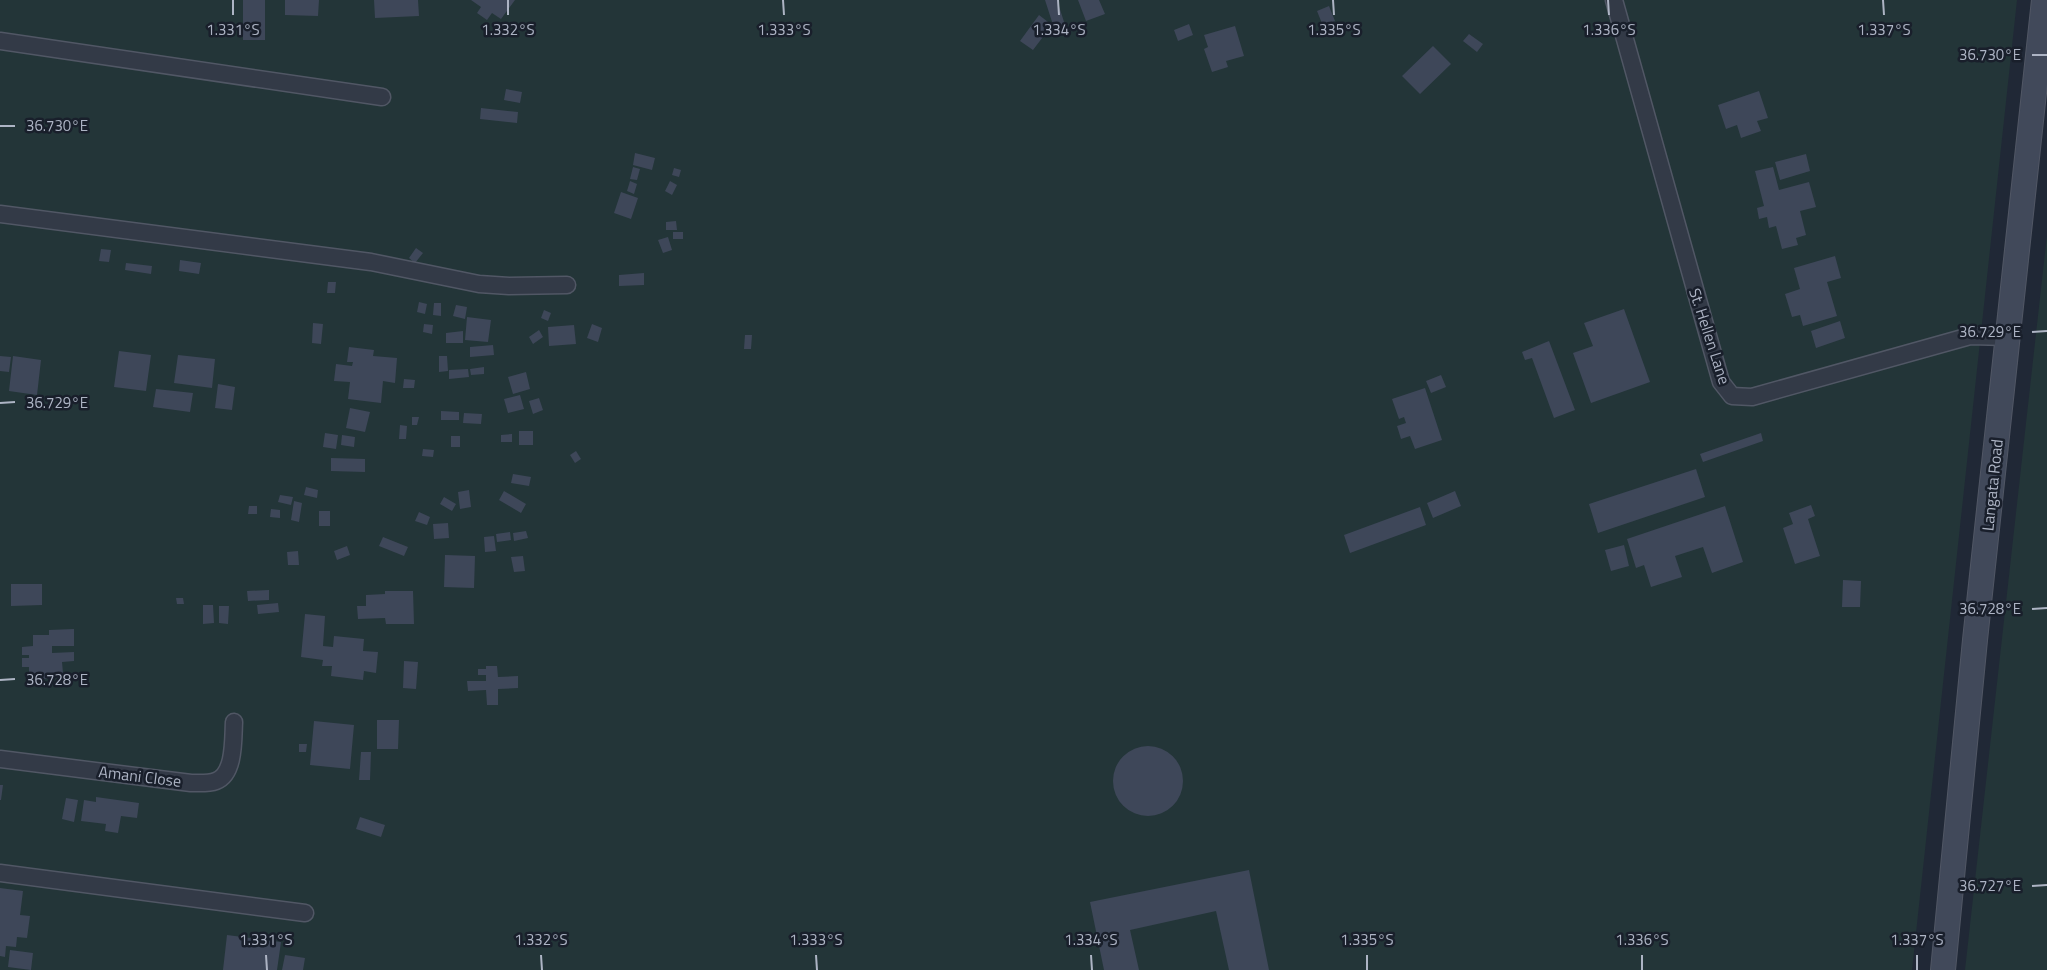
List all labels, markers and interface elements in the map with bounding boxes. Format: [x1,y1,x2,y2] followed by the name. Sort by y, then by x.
[206,18,260,41] text: 1.331°S
[481,18,535,41] text: 1.332°S
[757,18,811,41] text: 1.333°S
[1032,18,1086,41] text: 1.334°S
[1307,18,1361,41] text: 1.335°S
[1582,18,1636,41] text: 1.336°S
[1857,18,1911,41] text: 1.337°S
[1959,43,2021,66] text: 36.730°E
[26,114,88,137] text: 36.730°E
[1683,285,1737,387] street label: St. Hellen Lane
[1959,320,2021,343] text: 36.729°E
[26,391,88,414] text: 36.729°E
[1975,438,2009,532] street label: Langata Road
[1959,597,2021,620] text: 36.728°E
[26,668,88,691] text: 36.728°E
[97,759,183,793] street label: Amani Close
[1959,874,2021,897] text: 36.727°E
[239,928,293,951] text: 1.331°S
[514,928,568,951] text: 1.332°S
[789,928,843,951] text: 1.333°S
[1064,928,1118,951] text: 1.334°S
[1340,928,1394,951] text: 1.335°S
[1615,928,1669,951] text: 1.336°S
[1890,928,1944,951] text: 1.337°S

